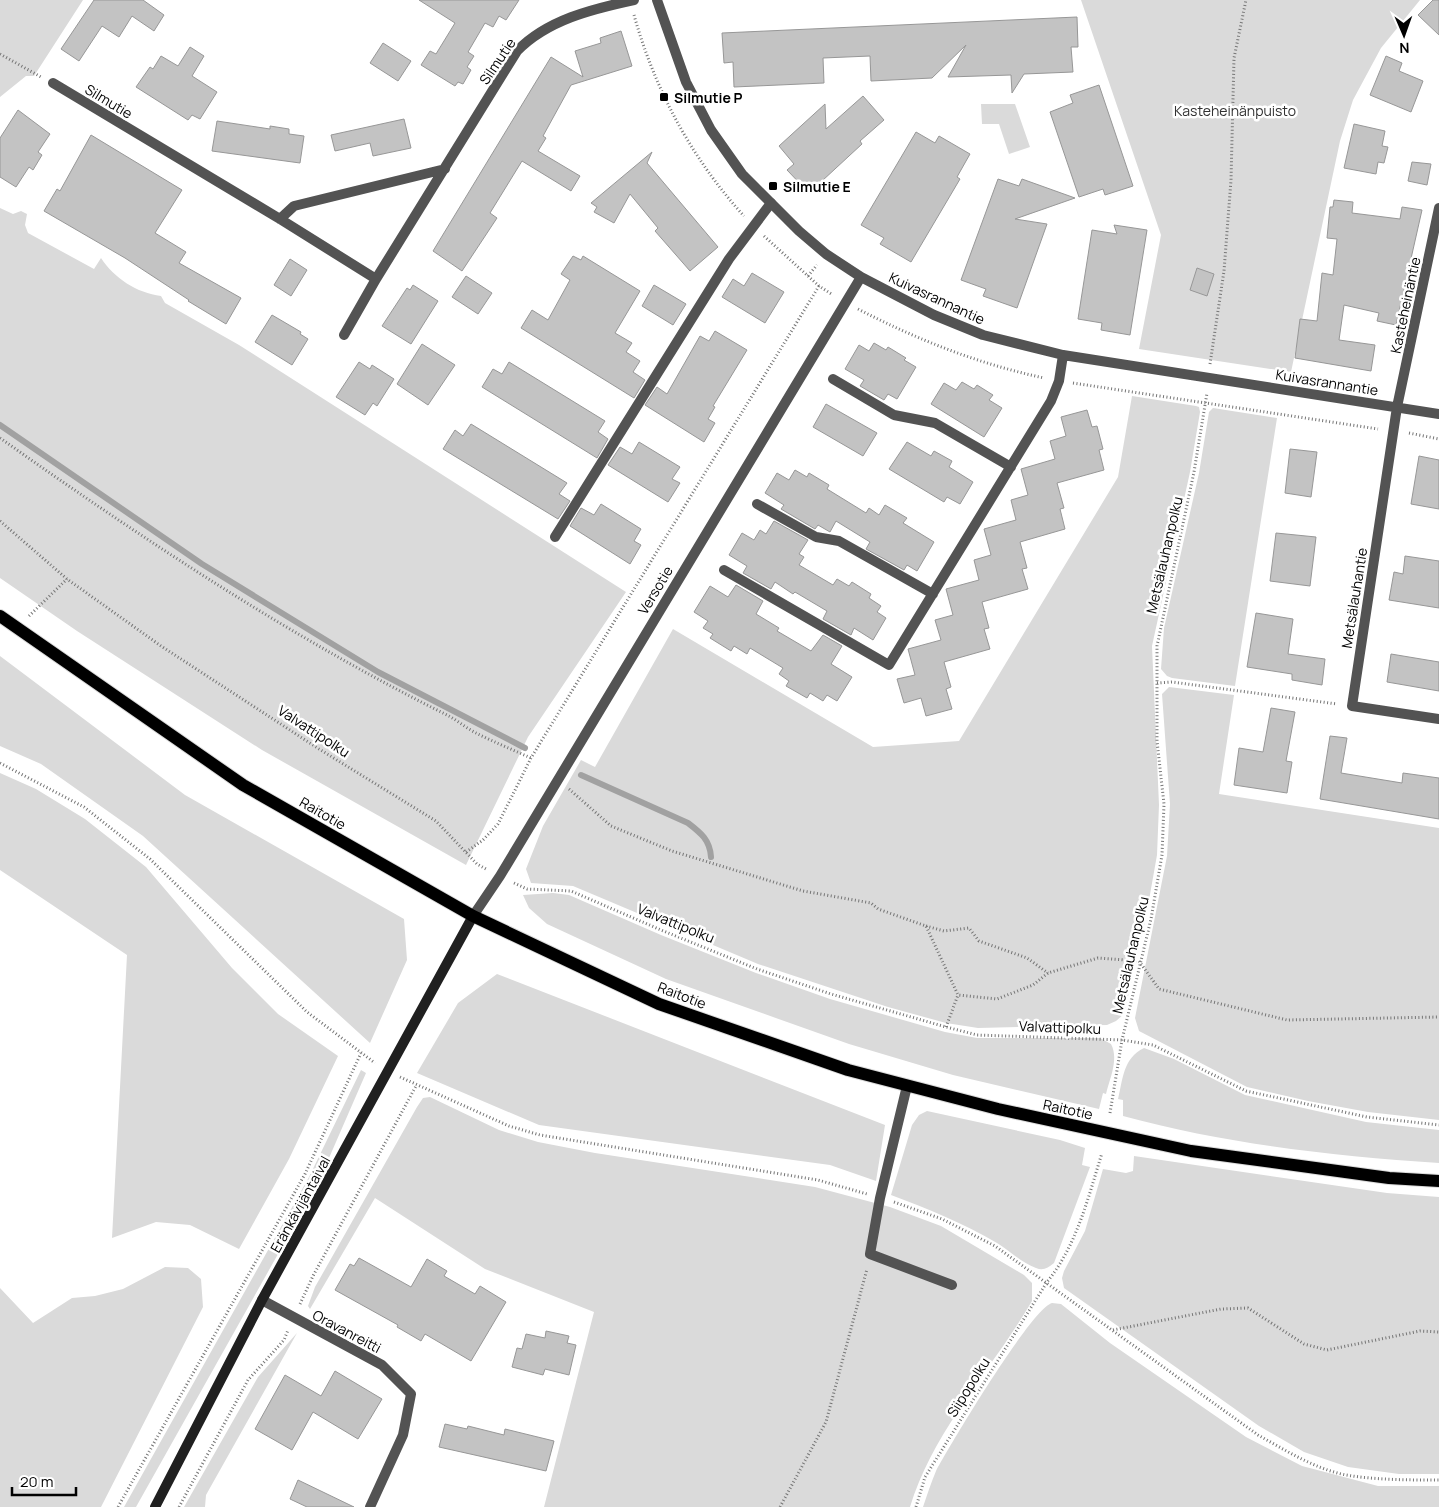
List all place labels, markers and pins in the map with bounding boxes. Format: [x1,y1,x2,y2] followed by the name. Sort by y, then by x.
[674,88,743,107] place label: Silmutie P
[658,91,670,103] marker: Silmutie P
[783,177,851,196] place label: Silmutie E
[767,180,779,192] marker: Silmutie E

